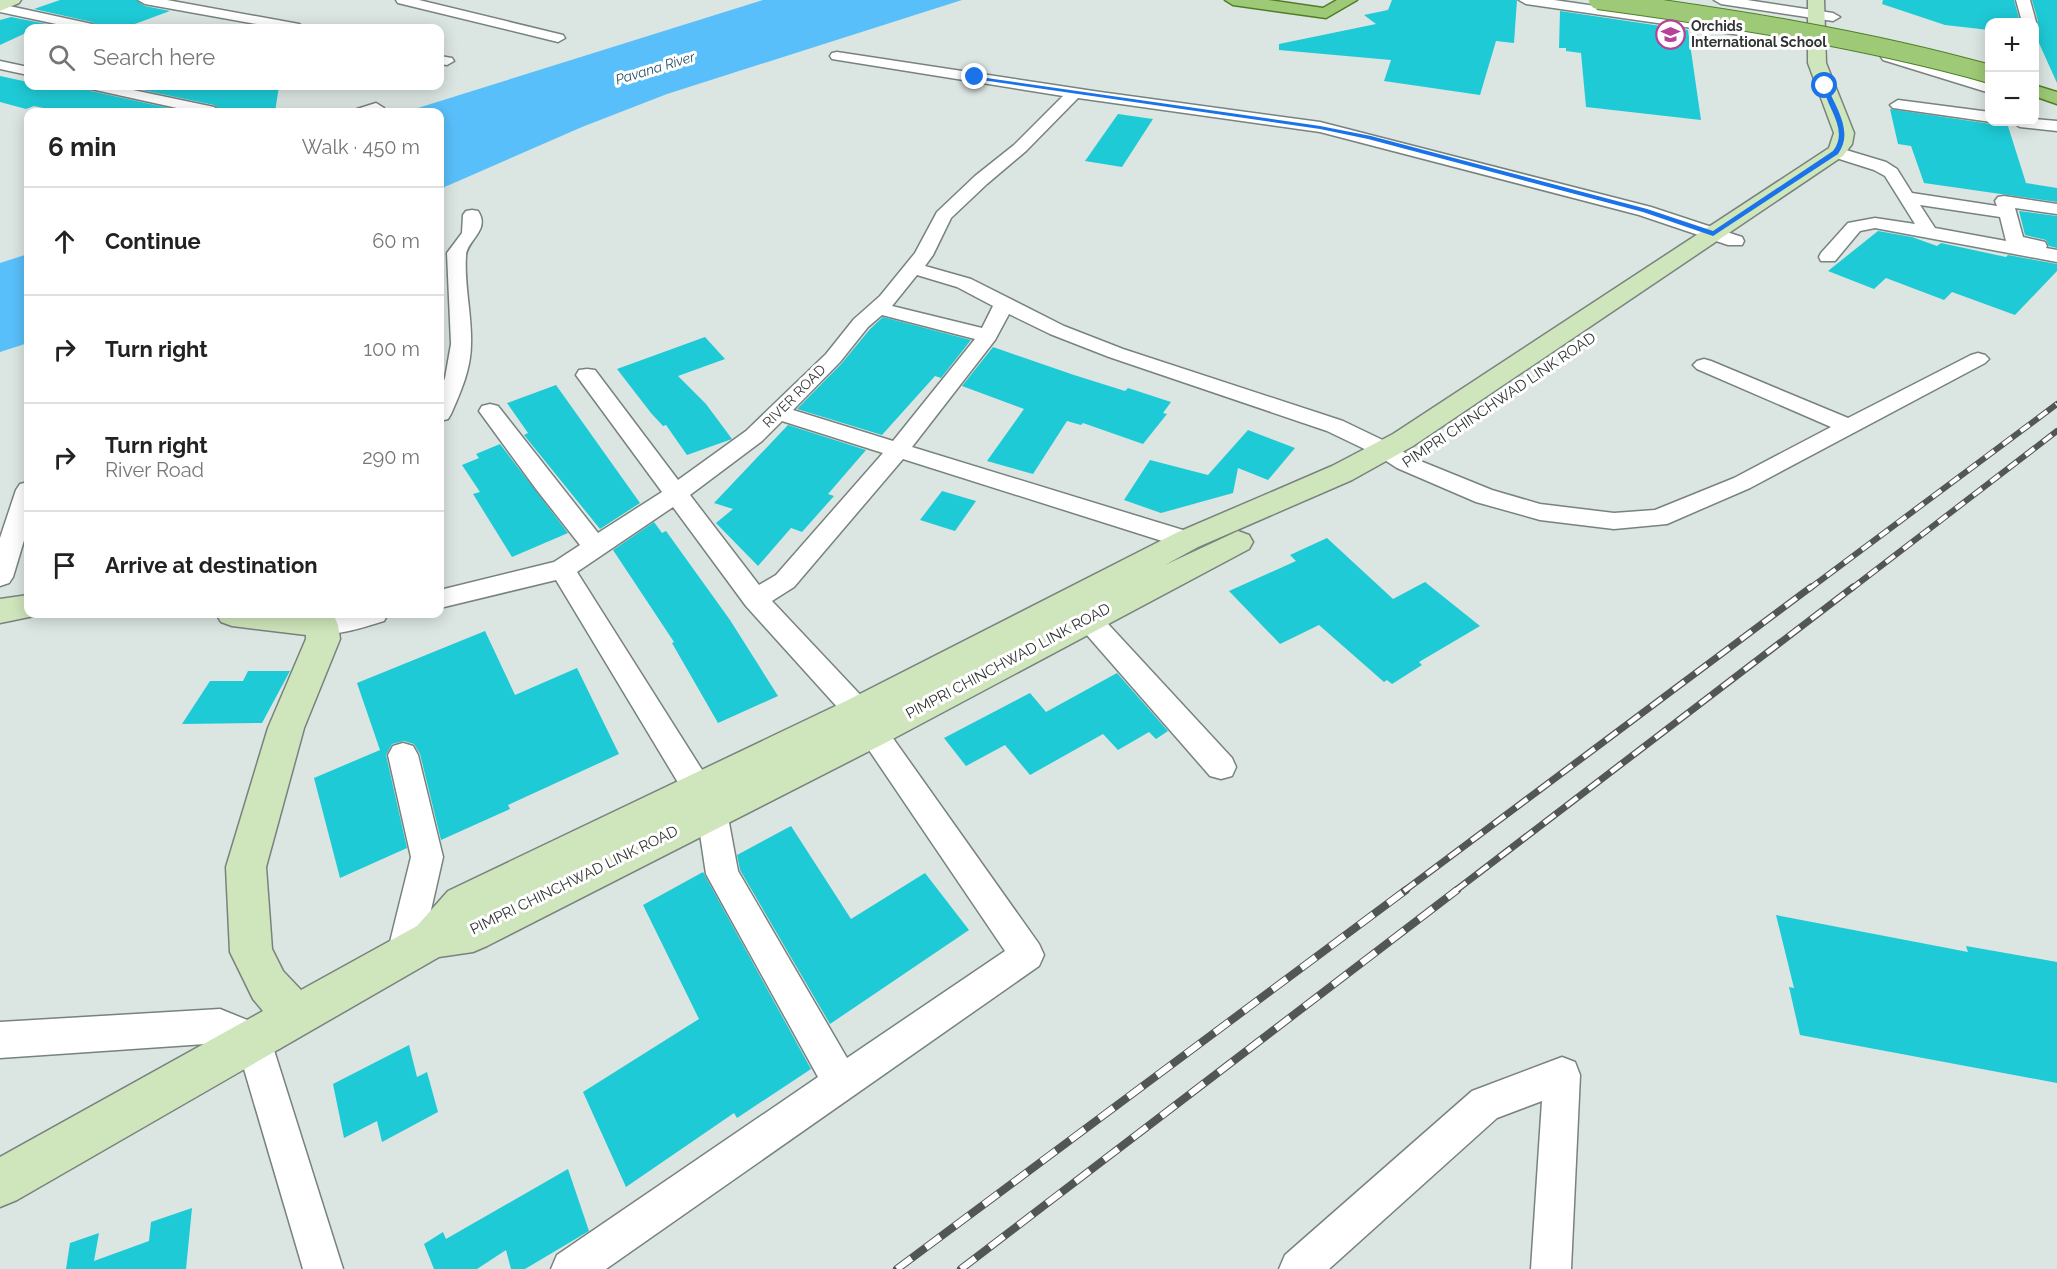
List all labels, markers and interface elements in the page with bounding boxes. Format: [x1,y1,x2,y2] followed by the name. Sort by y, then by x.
[1654,18,1686,50] school or university icon: Orchids International School
[1691,18,1827,50] place label: Orchids International School
[1985,18,2039,126] map controls
[1985,18,2039,72] button: +
[24,24,444,90] search box
[45,41,78,74] icon: search
[93,44,215,70] text: Search here
[613,48,698,88] water label: Pavana River
[961,63,987,89] route end
[1811,72,1837,98] route start
[1985,72,2039,126] button: −
[48,132,117,162] text: 6 min
[302,135,420,159] text: Walk · 450 m
[48,225,81,258] icon: ahead
[105,228,201,254] text: Continue
[372,229,420,253] text: 60 m
[1399,328,1599,472] street label: PIMPRI CHINCHWAD LINK ROAD
[48,333,81,366] icon: right
[105,336,208,362] text: Turn right
[363,337,420,361] text: 100 m
[759,361,829,431] street label: RIVER ROAD
[105,432,208,458] text: Turn right
[48,441,81,474] icon: right
[362,445,420,469] text: 290 m
[105,458,204,482] text: River Road
[48,549,81,582] icon: arrive
[105,552,318,578] text: Arrive at destination
[903,599,1114,723] street label: PIMPRI CHINCHWAD LINK ROAD
[467,822,681,938] street label: PIMPRI CHINCHWAD LINK ROAD

